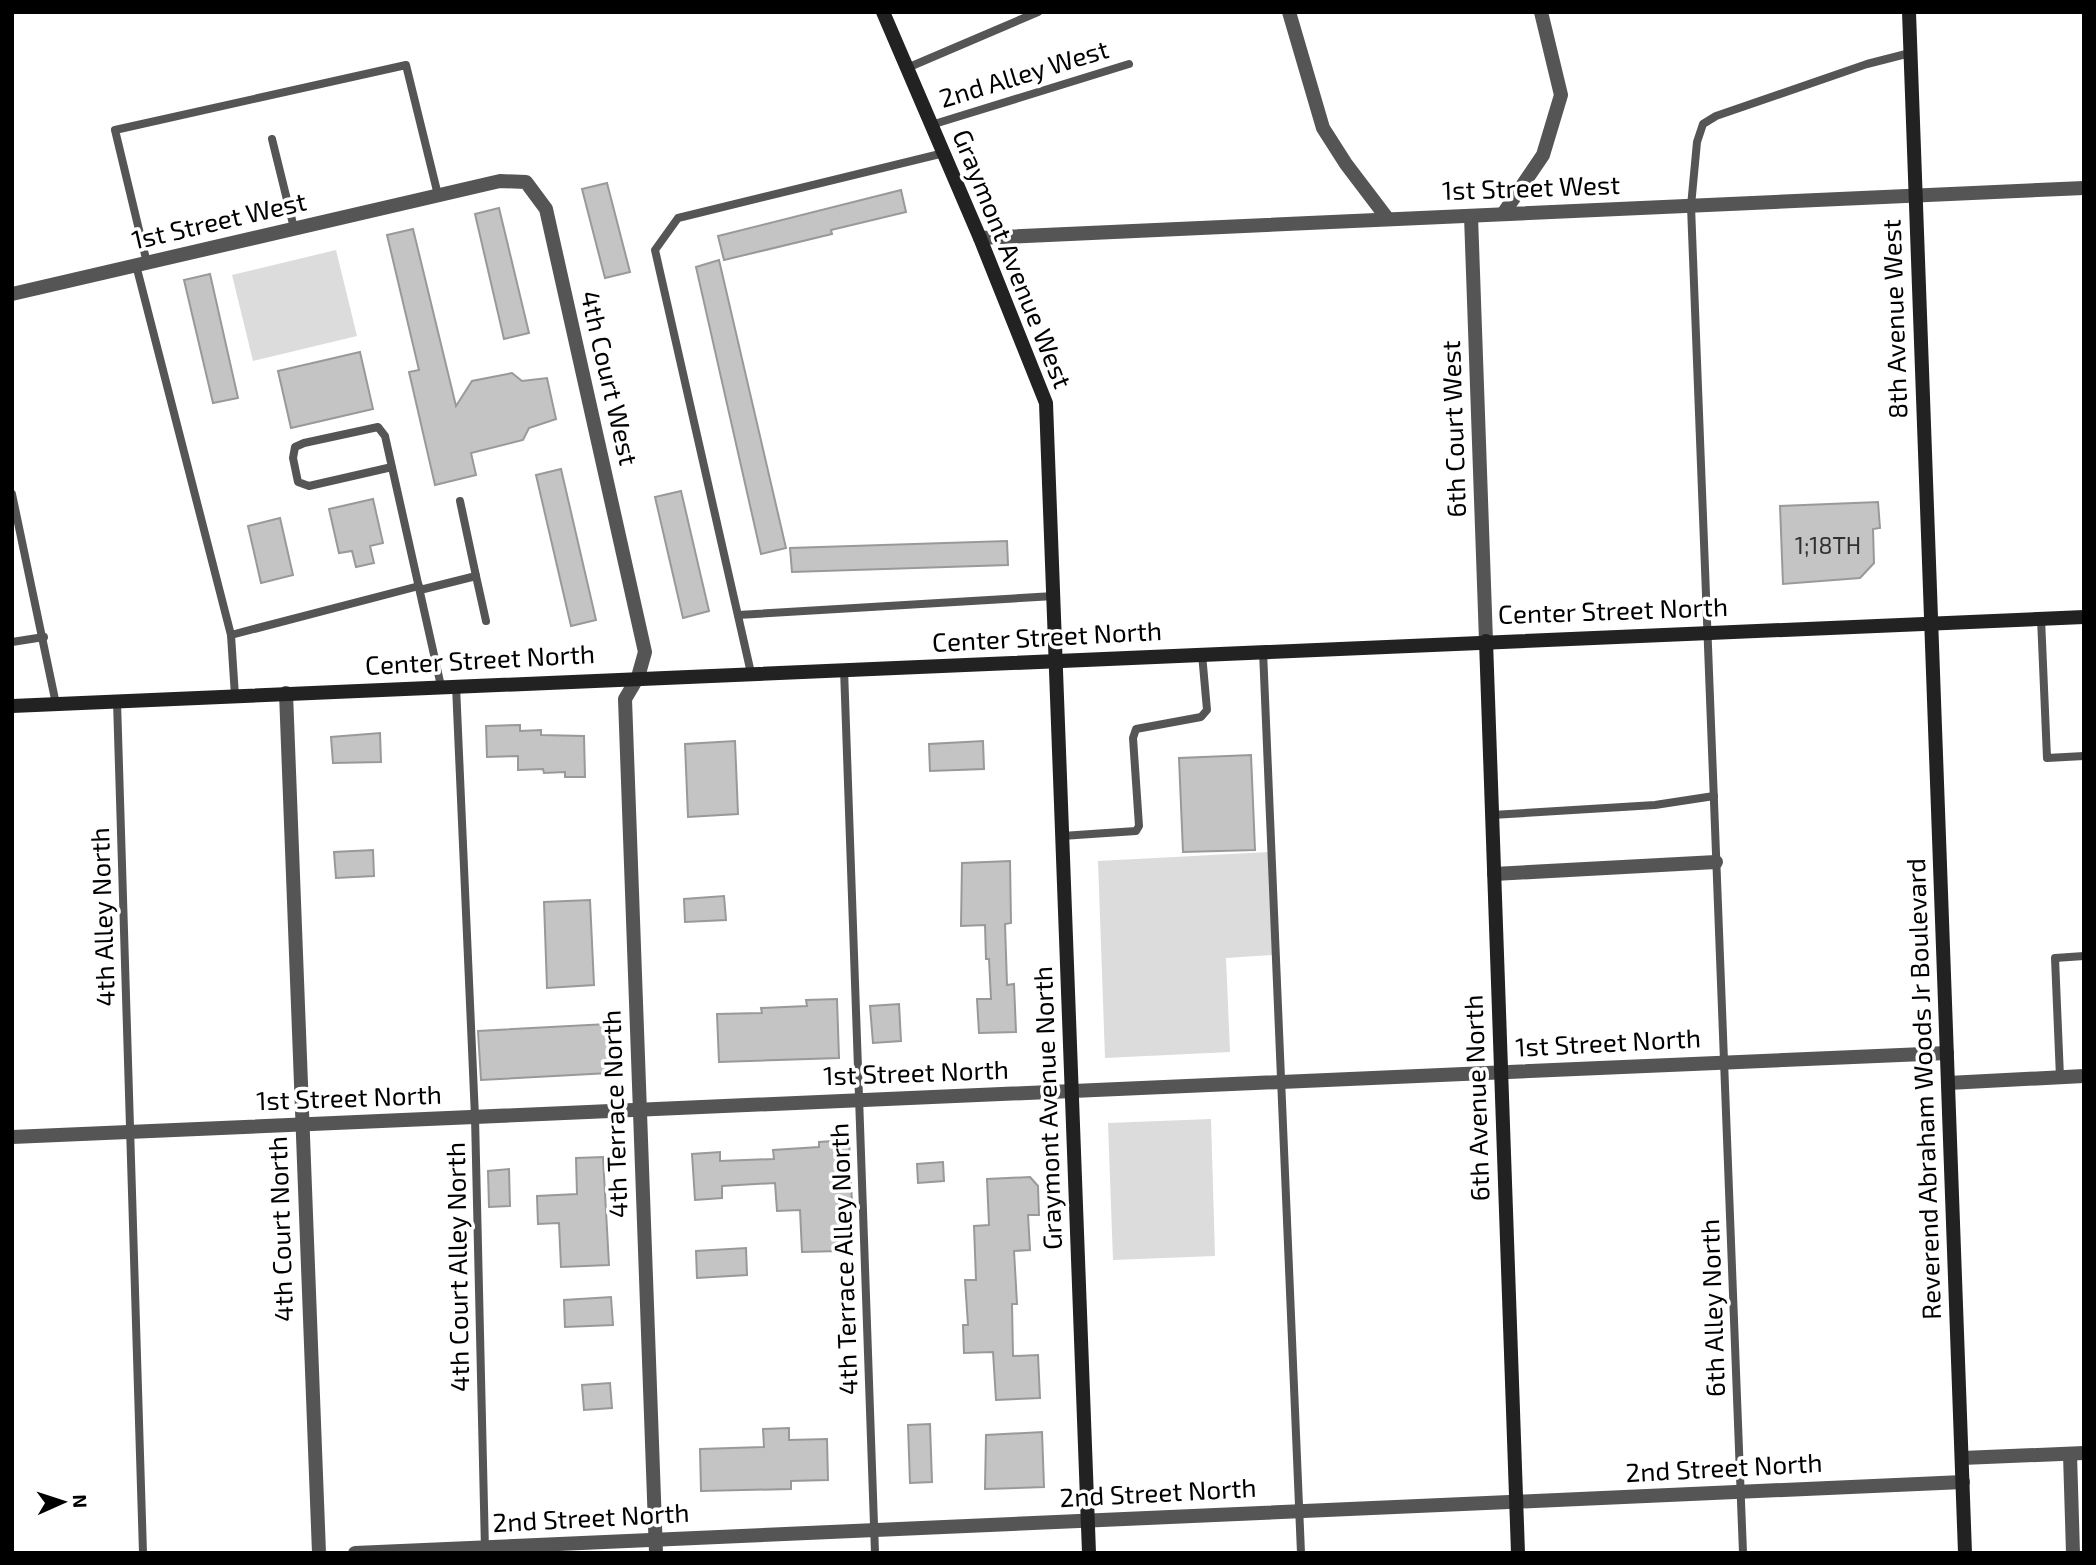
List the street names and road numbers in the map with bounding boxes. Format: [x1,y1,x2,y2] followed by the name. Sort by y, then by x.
[935,32,1112,113] street label: 2nd Alley West
[947,125,1080,392] street label: Graymont Avenue West
[1441,168,1621,205] street label: 1st Street West
[128,184,309,255] street label: 1st Street West
[1875,219,1912,419] street label: 8th Avenue West
[575,287,646,468] street label: 4th Court West
[1434,340,1471,518] street label: 6th Court West
[1497,590,1728,629] street label: Center Street North
[931,614,1163,657] street label: Center Street North
[364,637,596,680] street label: Center Street North
[83,827,120,1007] street label: 4th Alley North
[1899,858,1946,1320] street label: Reverend Abraham Woods Jr Boulevard
[1026,966,1067,1250] street label: Graymont Avenue North
[1456,994,1495,1202] street label: 6th Avenue North
[594,1009,633,1219] street label: 4th Terrace North
[1514,1021,1702,1062] street label: 1st Street North
[823,1053,1009,1090] street label: 1st Street North
[256,1078,442,1115] street label: 1st Street North
[822,1123,863,1396] street label: 4th Terrace Alley North
[261,1136,298,1322] street label: 4th Court North
[439,1142,474,1392] street label: 4th Court Alley North
[1693,1219,1730,1398] street label: 6th Alley North
[1625,1446,1823,1487] street label: 2nd Street North
[1059,1471,1257,1512] street label: 2nd Street North
[492,1496,690,1537] street label: 2nd Street North

